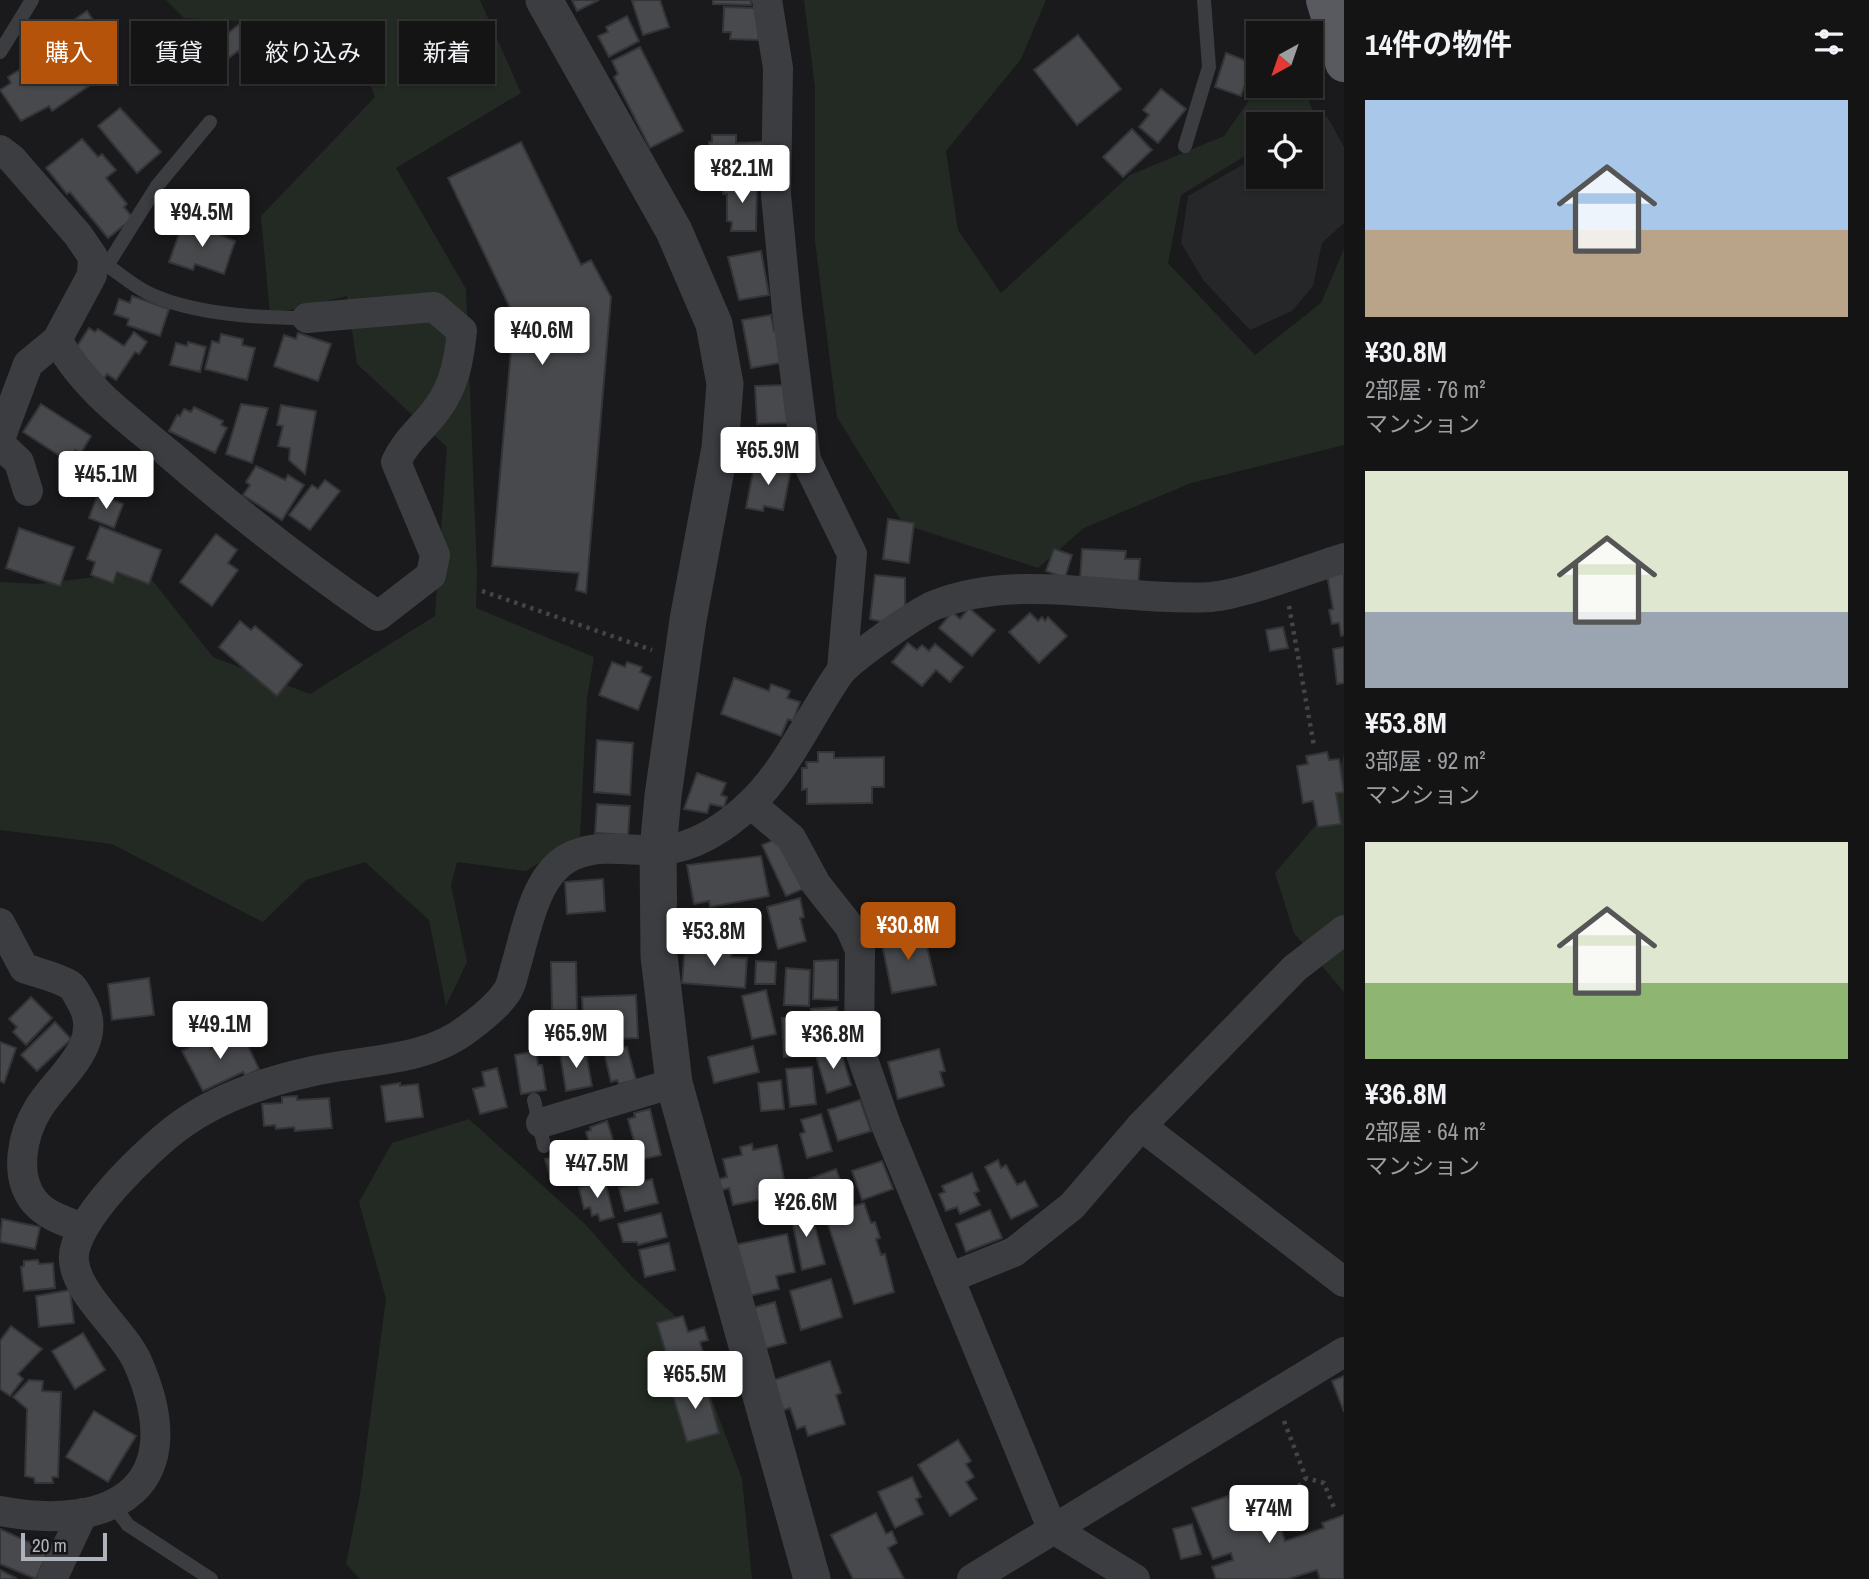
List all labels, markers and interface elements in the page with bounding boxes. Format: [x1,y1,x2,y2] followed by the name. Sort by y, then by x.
[21,21,117,84] chip: 購入
[131,21,227,84] chip: 賃貸
[241,21,385,84] chip: 絞り込み
[399,21,495,84] chip: 新着
[1246,21,1323,98] north arrow
[1246,21,1323,189] map controls
[1810,23,1848,61] icon: filters
[1365,24,1512,64] text: 14件の物件
[1246,112,1323,189] button: locate
[685,146,799,205] pin: ¥82.1M
[1544,146,1670,272] icon: home
[711,152,773,183] text: ¥82.1M
[145,190,259,249] pin: ¥94.5M
[171,196,233,227] text: ¥94.5M
[485,308,599,367] pin: ¥40.6M
[511,314,573,345] text: ¥40.6M
[1365,331,1447,371] text: ¥30.8M
[1365,374,1485,405] text: 2部屋 · 76 m²
[1365,408,1480,439] text: マンション
[711,428,825,487] pin: ¥65.9M
[737,434,799,465] text: ¥65.9M
[49,452,163,511] pin: ¥45.1M
[75,458,137,489] text: ¥45.1M
[1544,517,1670,643] icon: home
[1365,702,1447,742] text: ¥53.8M
[1365,745,1485,776] text: 3部屋 · 92 m²
[1365,779,1480,810] text: マンション
[1544,888,1670,1014] icon: home
[851,902,965,962] pin: ¥30.8M
[657,908,771,968] pin: ¥53.8M
[877,909,939,940] text: ¥30.8M
[683,915,745,946] text: ¥53.8M
[163,1002,277,1061] pin: ¥49.1M
[189,1008,251,1039] text: ¥49.1M
[519,1010,633,1070] pin: ¥65.9M
[776,1012,890,1071] pin: ¥36.8M
[545,1017,607,1048] text: ¥65.9M
[802,1018,864,1049] text: ¥36.8M
[1365,1073,1447,1113] text: ¥36.8M
[1365,1116,1485,1147] text: 2部屋 · 64 m²
[540,1140,654,1200] pin: ¥47.5M
[566,1147,628,1178] text: ¥47.5M
[1365,1150,1480,1181] text: マンション
[749,1180,863,1239] pin: ¥26.6M
[775,1186,837,1217] text: ¥26.6M
[638,1352,752,1411] pin: ¥65.5M
[664,1358,726,1389] text: ¥65.5M
[1228,1486,1310,1545] pin: ¥74M
[1245,1492,1293,1523] text: ¥74M
[21,1530,107,1562] scale bar
[32,1532,67,1558] text: 20 m

